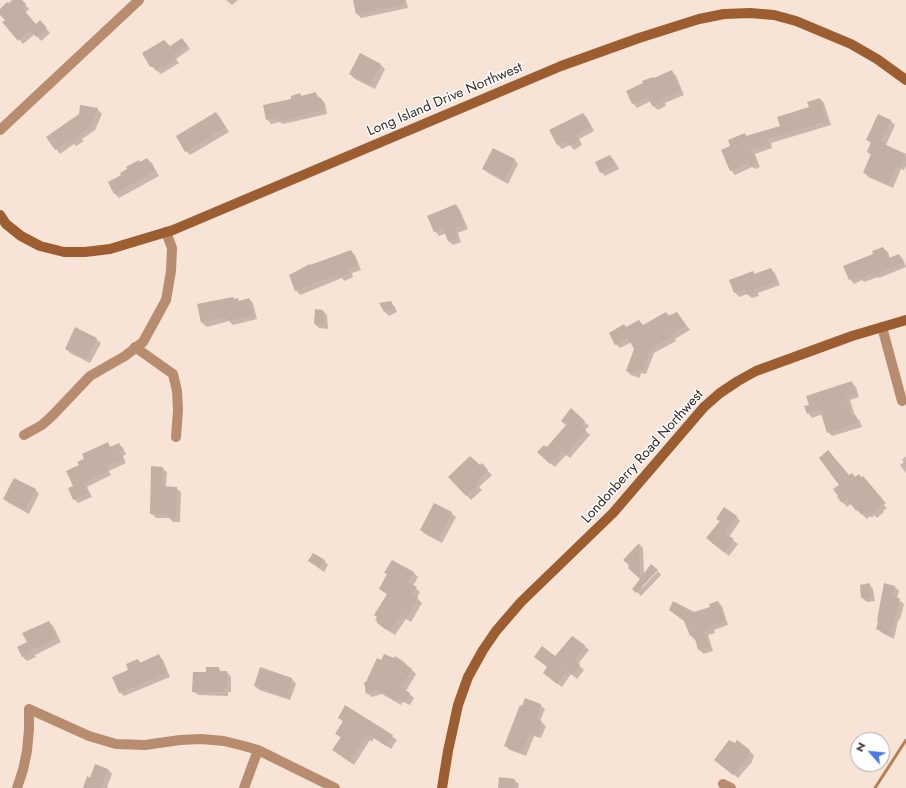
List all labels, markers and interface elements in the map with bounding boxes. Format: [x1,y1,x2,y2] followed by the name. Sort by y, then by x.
[365,60,525,140] street label: Long Island Drive Northwest
[579,387,707,527] street label: Londonberry Road Northwest
[850,732,890,772] north arrow
[851,739,869,755] text: N

